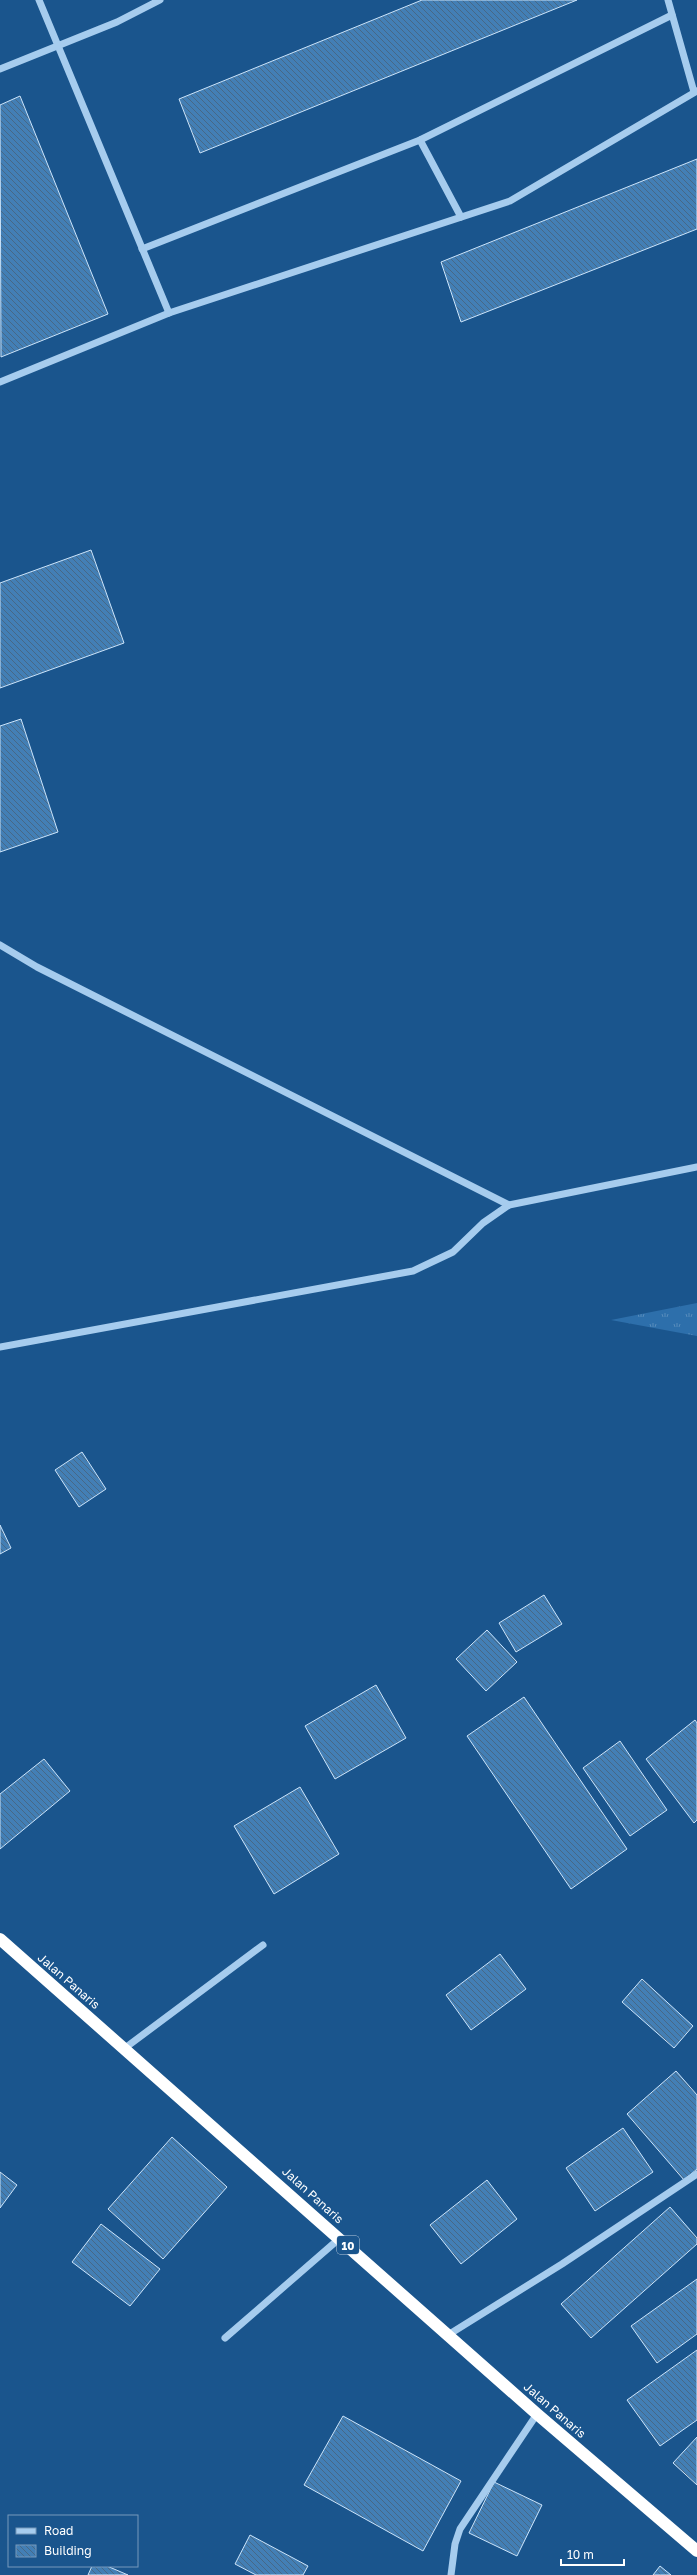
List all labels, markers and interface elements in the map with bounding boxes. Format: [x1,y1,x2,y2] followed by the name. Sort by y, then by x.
[35,1950,103,2012] street label: Jalan Panaris
[279,2164,347,2226] street label: Jalan Panaris
[337,2236,359,2254] road number: 10
[521,2379,589,2441] street label: Jalan Panaris
[8,2515,138,2567] legend
[44,2523,73,2538] text: Road
[561,2541,624,2567] scale bar
[44,2543,92,2558] text: Building
[567,2547,594,2562] text: 10 m

